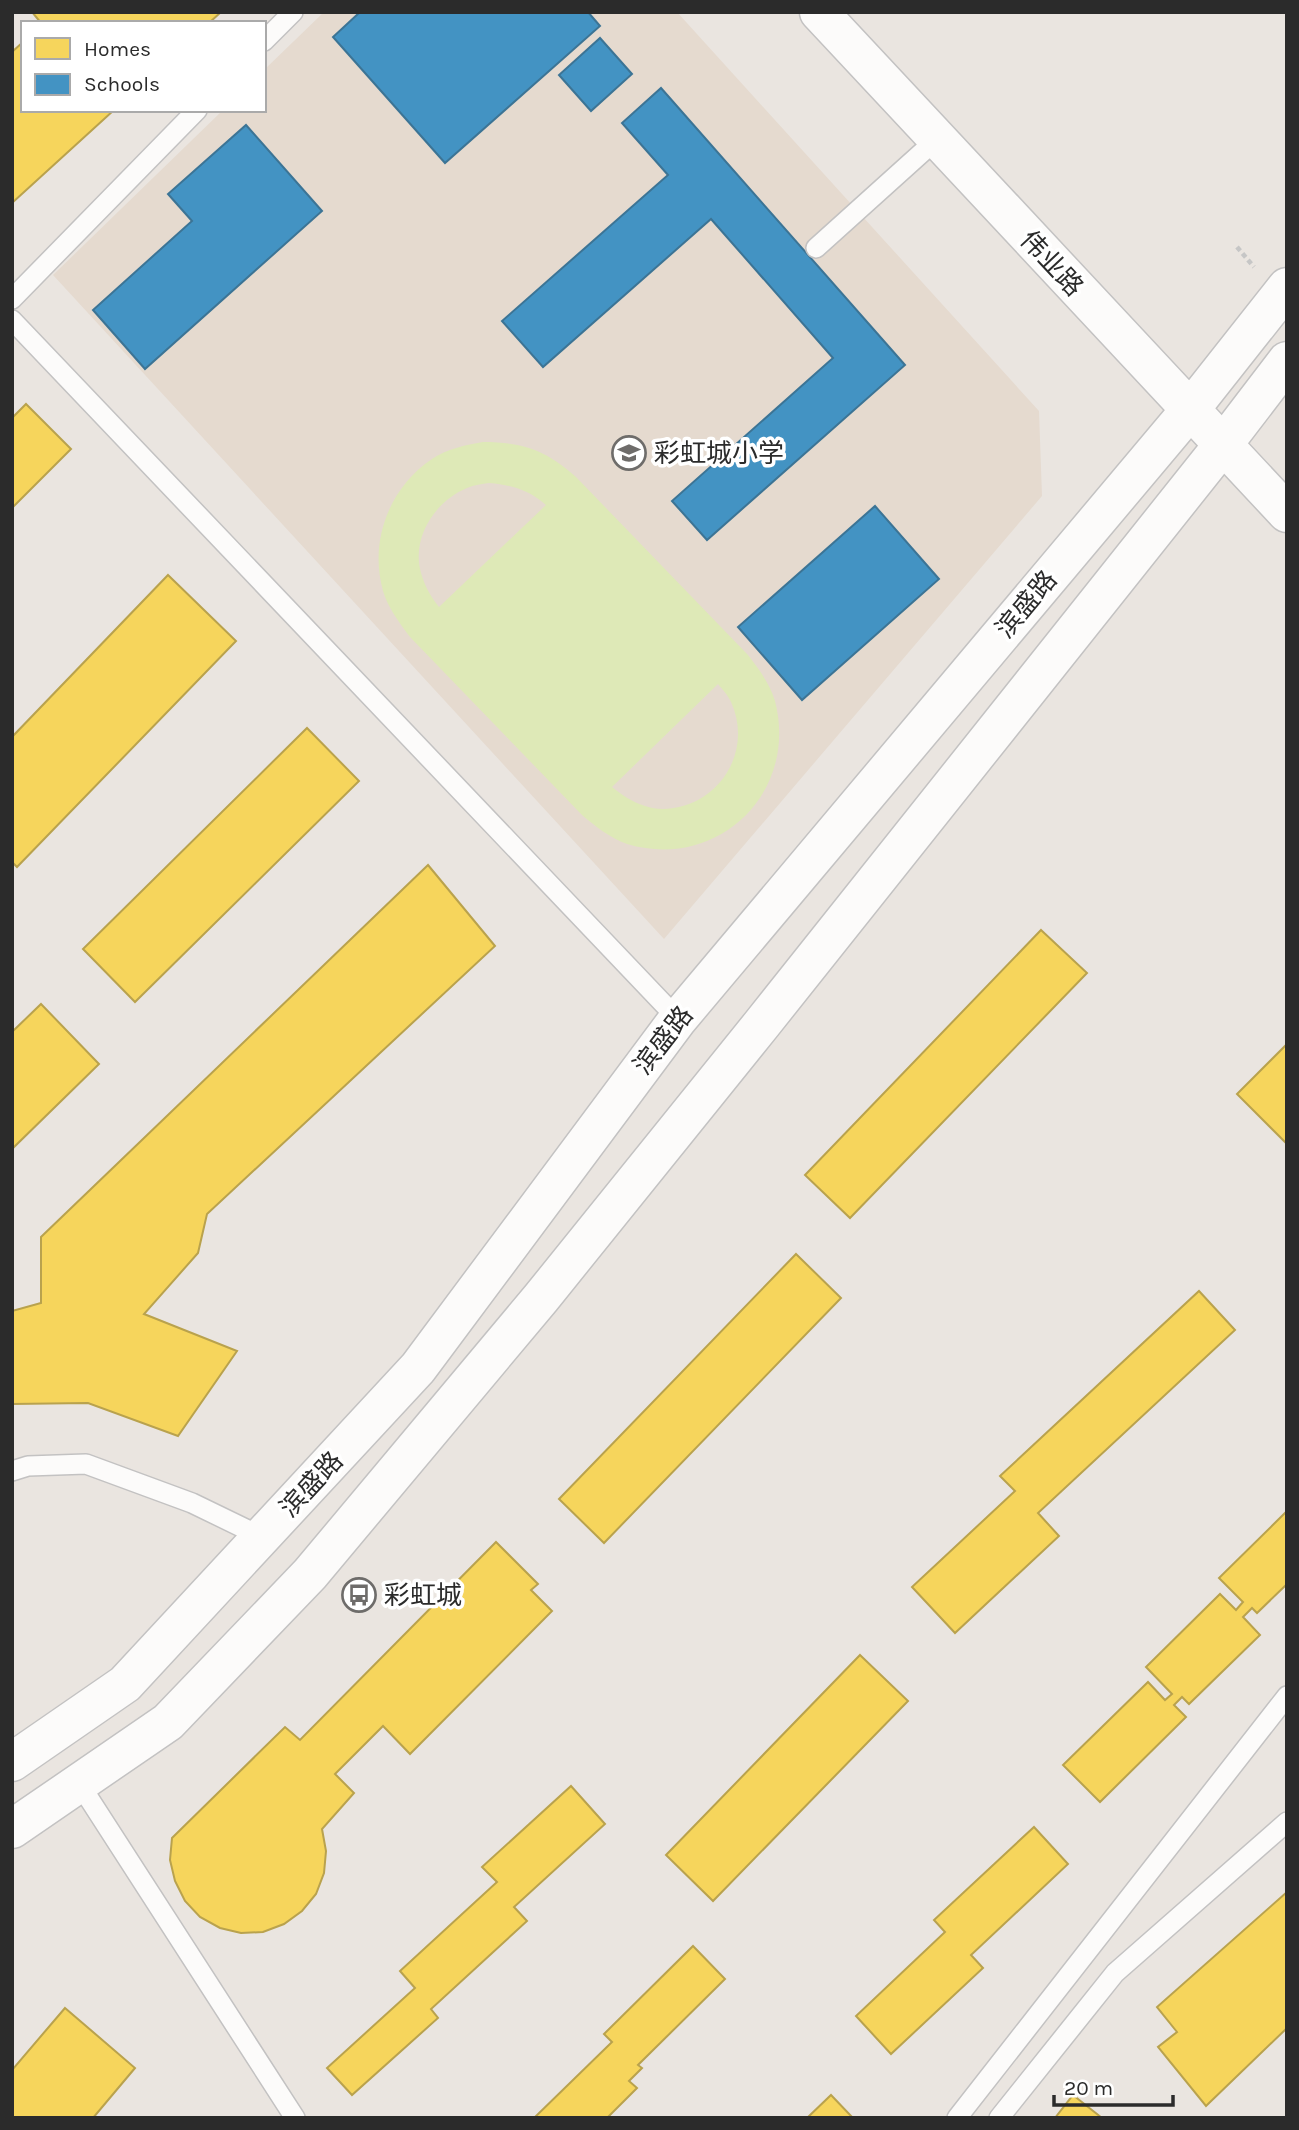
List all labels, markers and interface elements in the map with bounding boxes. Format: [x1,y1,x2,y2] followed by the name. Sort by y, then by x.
[21,21,266,112] legend
[84,37,151,61] text: Homes
[84,72,160,96] text: Schools
[1014,224,1090,302] street label: 伟业路
[610,434,648,472] school or university icon: 彩虹城小学
[654,438,784,469] place label: 彩虹城小学
[989,564,1063,644] street label: 滨盛路
[627,1000,700,1081] street label: 滨盛路
[273,1445,349,1523] street label: 滨盛路
[340,1576,378,1614] bus stop icon: 彩虹城
[384,1580,462,1611] place label: 彩虹城
[1054,2064,1173,2108] scale bar
[1064,2076,1113,2100] text: 20 m

